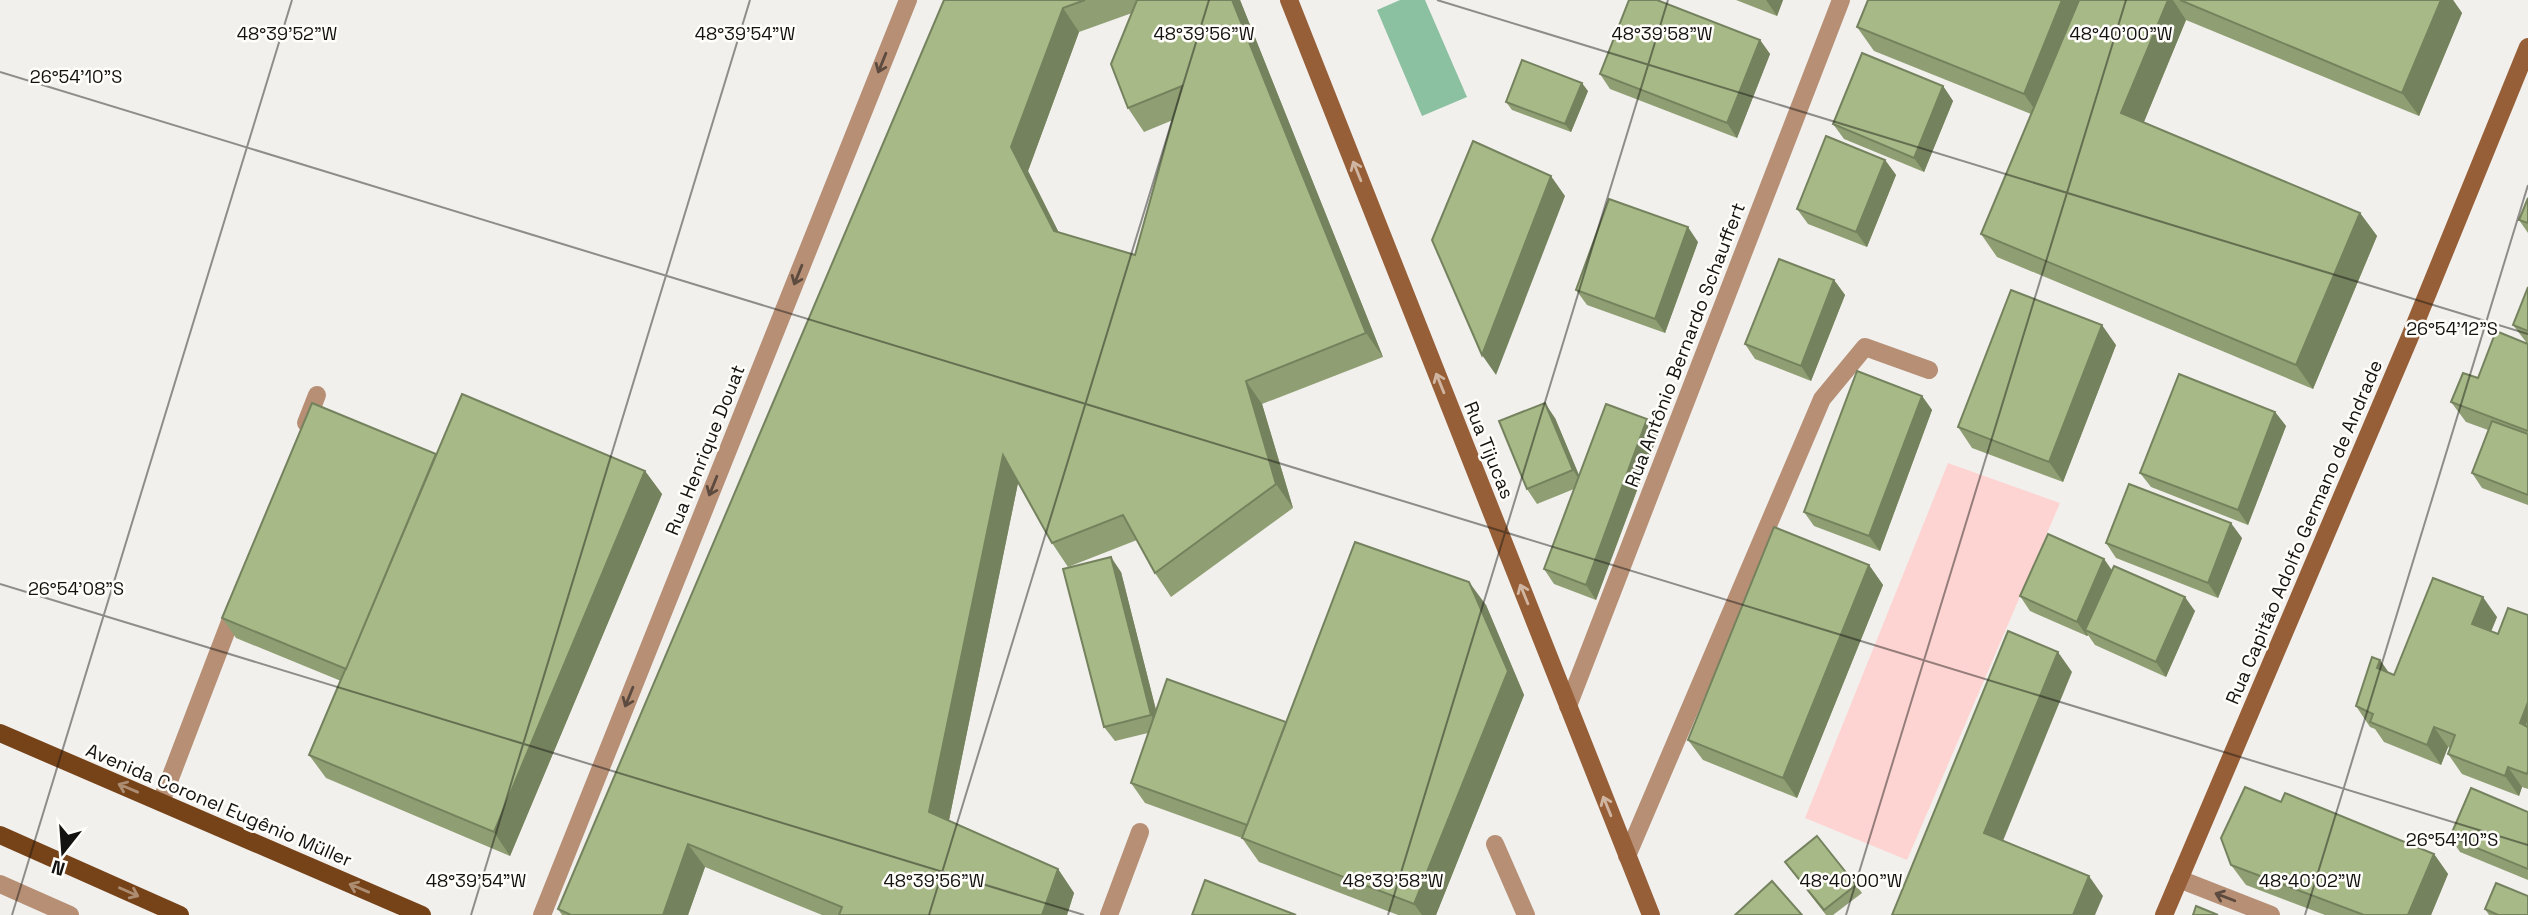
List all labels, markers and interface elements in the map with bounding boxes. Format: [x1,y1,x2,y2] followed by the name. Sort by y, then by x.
[237,22,338,45] text: 48°39'52"W
[695,22,796,45] text: 48°39'54"W
[1154,22,1255,45] text: 48°39'56"W
[1611,22,1713,45] text: 48°39'58"W
[2069,22,2173,45] text: 48°40'00"W
[875,52,888,74] one-way arrow
[30,65,122,88] text: 26°54'10"S
[1349,161,1362,183] one-way arrow
[1619,199,1751,491] street label: Rua Antônio Bernardo Schauffert
[790,263,803,285] one-way arrow
[2406,317,2498,340] text: 26°54'12"S
[2220,356,2388,708] street label: Rua Capitão Adolfo Germano de Andrade
[659,361,751,539] street label: Rua Henrique Douat
[1433,372,1446,394] one-way arrow
[1458,398,1520,502] street label: Rua Tijucas
[706,474,719,496] one-way arrow
[28,577,124,600] text: 26°54'08"S
[1516,584,1529,606] one-way arrow
[621,686,634,707] one-way arrow
[82,738,356,872] street label: Avenida Coronel Eugênio Müller
[118,781,139,794] one-way arrow
[1600,796,1613,817] one-way arrow
[28,817,98,887] north arrow
[2406,828,2498,851] text: 26°54'10"S
[48,854,68,882] text: N
[426,869,527,892] text: 48°39'54"W
[884,869,985,892] text: 48°39'56"W
[1342,869,1444,892] text: 48°39'58"W
[1799,869,1903,892] text: 48°40'00"W
[2259,869,2361,892] text: 48°40'02"W
[349,881,371,894] one-way arrow
[118,886,140,899] one-way arrow
[2214,890,2236,902] one-way arrow

